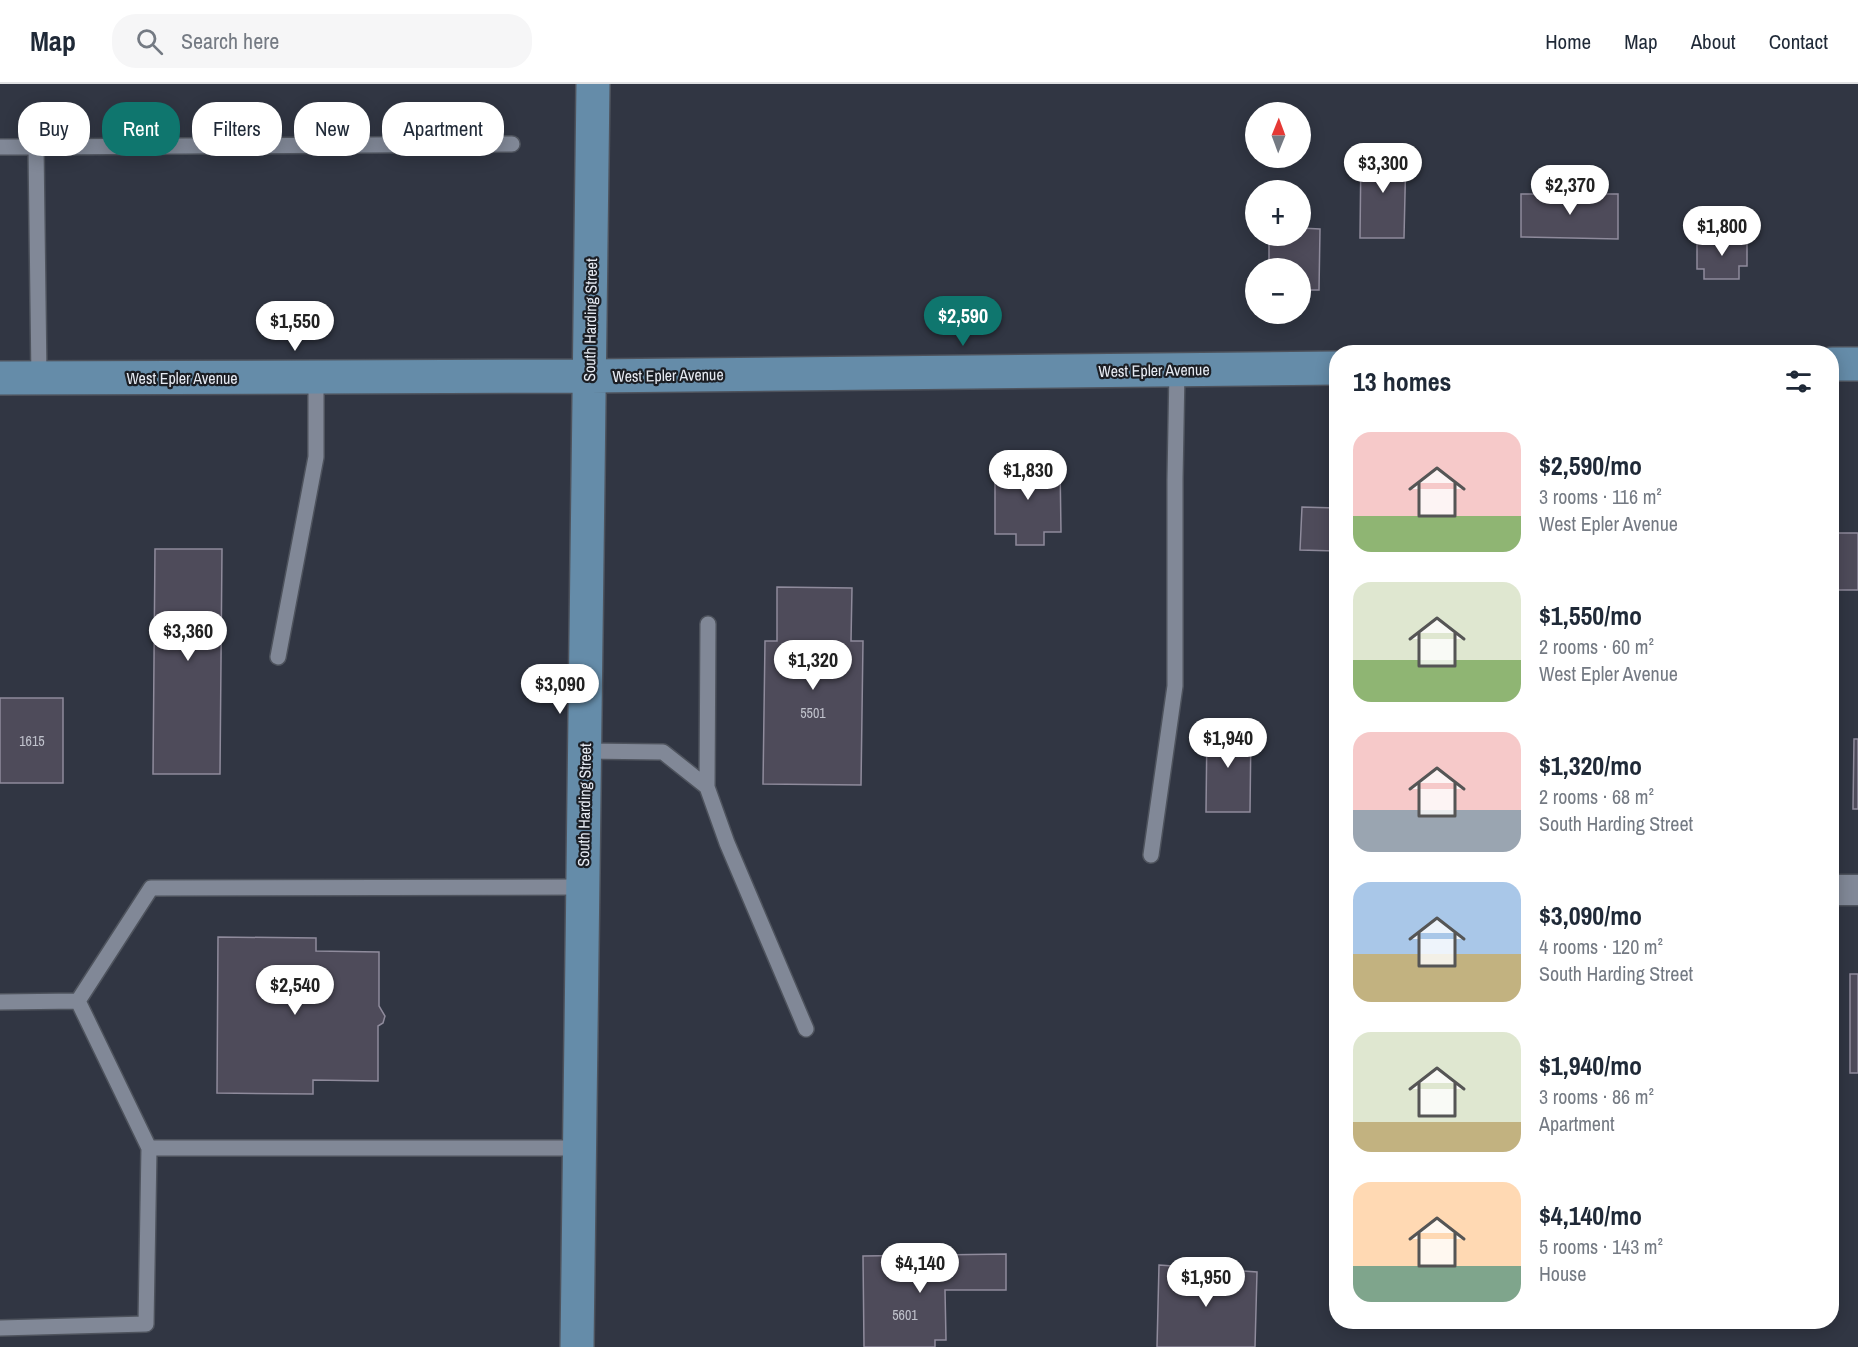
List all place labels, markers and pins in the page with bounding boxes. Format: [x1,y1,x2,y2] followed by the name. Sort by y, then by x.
[1334,143,1432,194] pin: $3,300
[1521,165,1619,216] pin: $2,370
[1673,206,1771,257] pin: $1,800
[914,296,1012,347] pin: $2,590
[246,301,344,352] pin: $1,550
[979,450,1077,501] pin: $1,830
[139,611,237,662] pin: $3,360
[764,640,862,691] pin: $1,320
[511,664,609,715] pin: $3,090
[1179,718,1277,769] pin: $1,940
[246,965,344,1016] pin: $2,540
[871,1243,969,1294] pin: $4,140
[1157,1257,1255,1308] pin: $1,950

